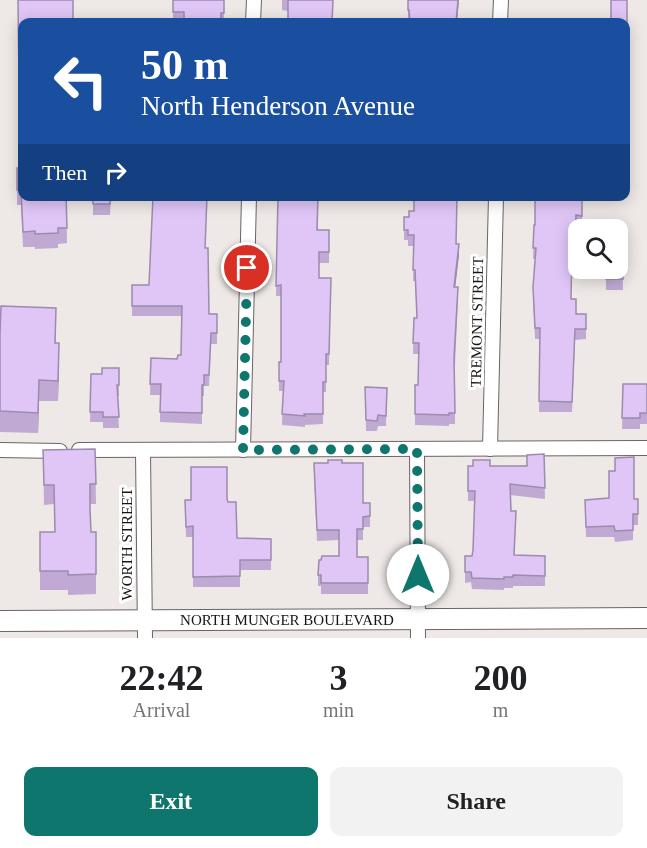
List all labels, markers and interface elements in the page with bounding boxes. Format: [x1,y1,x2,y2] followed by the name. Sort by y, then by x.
[42,42,120,120] icon: left
[141,42,229,88] text: 50 m
[141,91,415,121] text: North Henderson Avenue
[99,156,132,189] icon: right
[42,160,87,185] text: Then
[568,219,628,279] map controls
[568,219,628,279] button: search
[221,242,272,293] pin
[230,251,263,284] icon: arrive
[468,256,486,388] street label: TREMONT STREET
[119,488,135,600] street label: WORTH STREET
[386,543,450,607] position arrow
[180,612,394,628] street label: NORTH MUNGER BOULEVARD
[119,658,203,698] text: 22:42
[330,658,348,698] text: 3
[474,658,528,698] text: 200
[133,699,190,721] text: Arrival
[323,699,354,721] text: min
[493,699,508,721] text: m
[24,767,318,836] button: Exit
[330,767,623,836] button: Share

